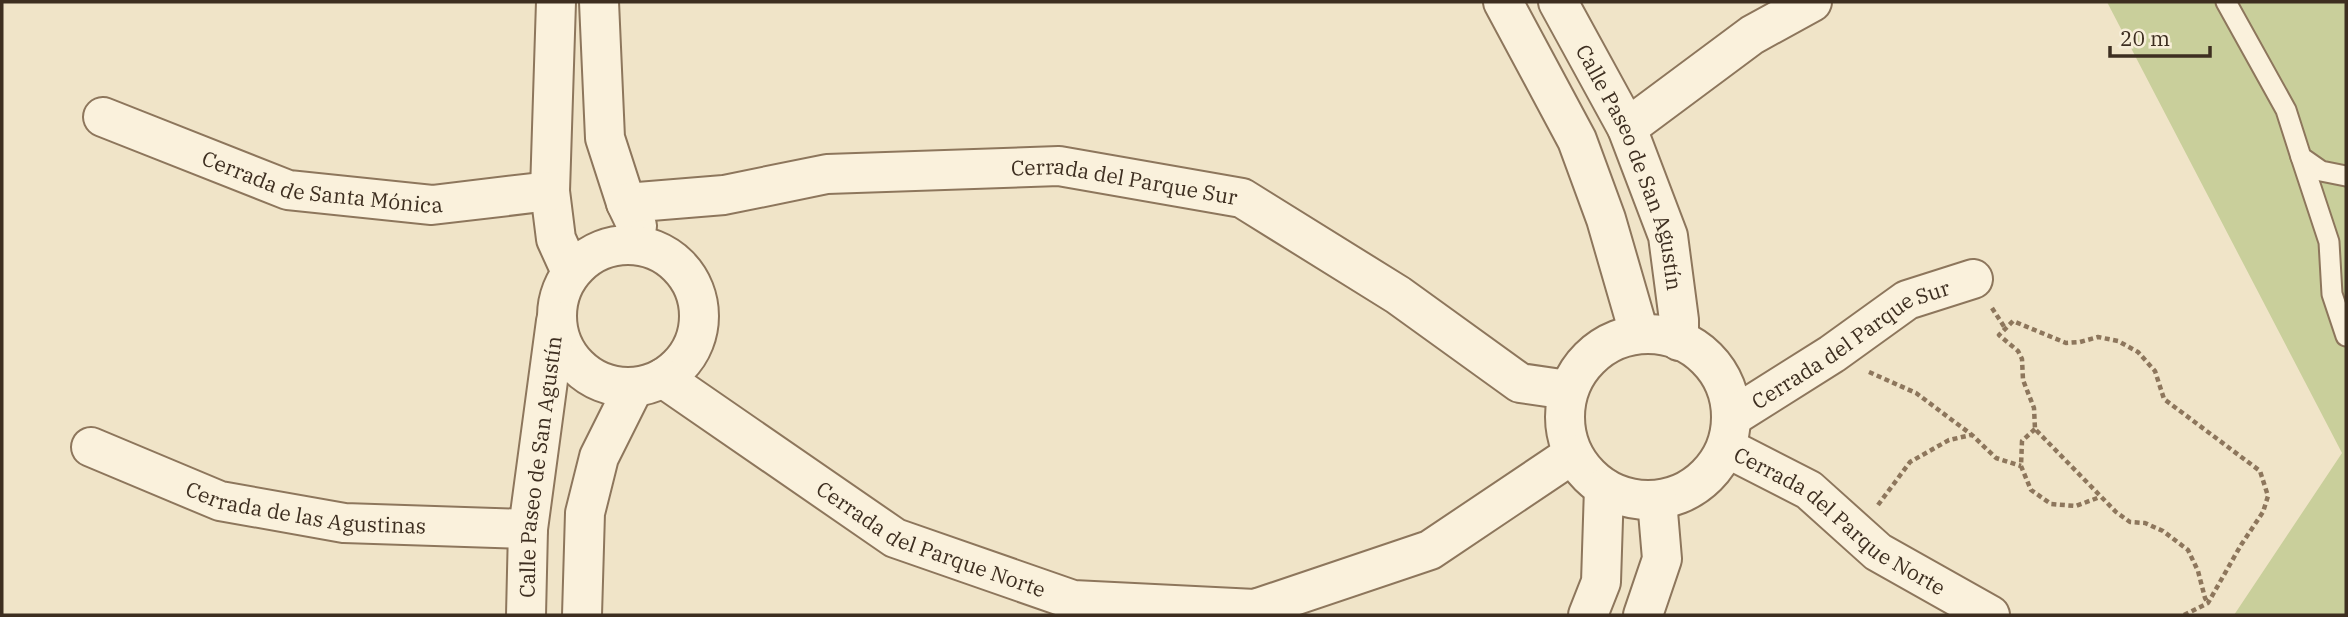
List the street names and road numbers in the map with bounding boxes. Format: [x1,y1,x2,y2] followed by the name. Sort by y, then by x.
[1570,39,1689,292] street label: Calle Paseo de San Agustín
[198,144,444,219] street label: Cerrada de Santa Mónica
[1010,151,1240,211] street label: Cerrada del Parque Sur
[1746,273,1954,415] street label: Cerrada del Parque Sur
[512,334,568,598] street label: Calle Paseo de San Agustín
[1729,440,1951,601] street label: Cerrada del Parque Norte
[182,474,427,540] street label: Cerrada de las Agustinas
[811,474,1049,603] street label: Cerrada del Parque Norte

